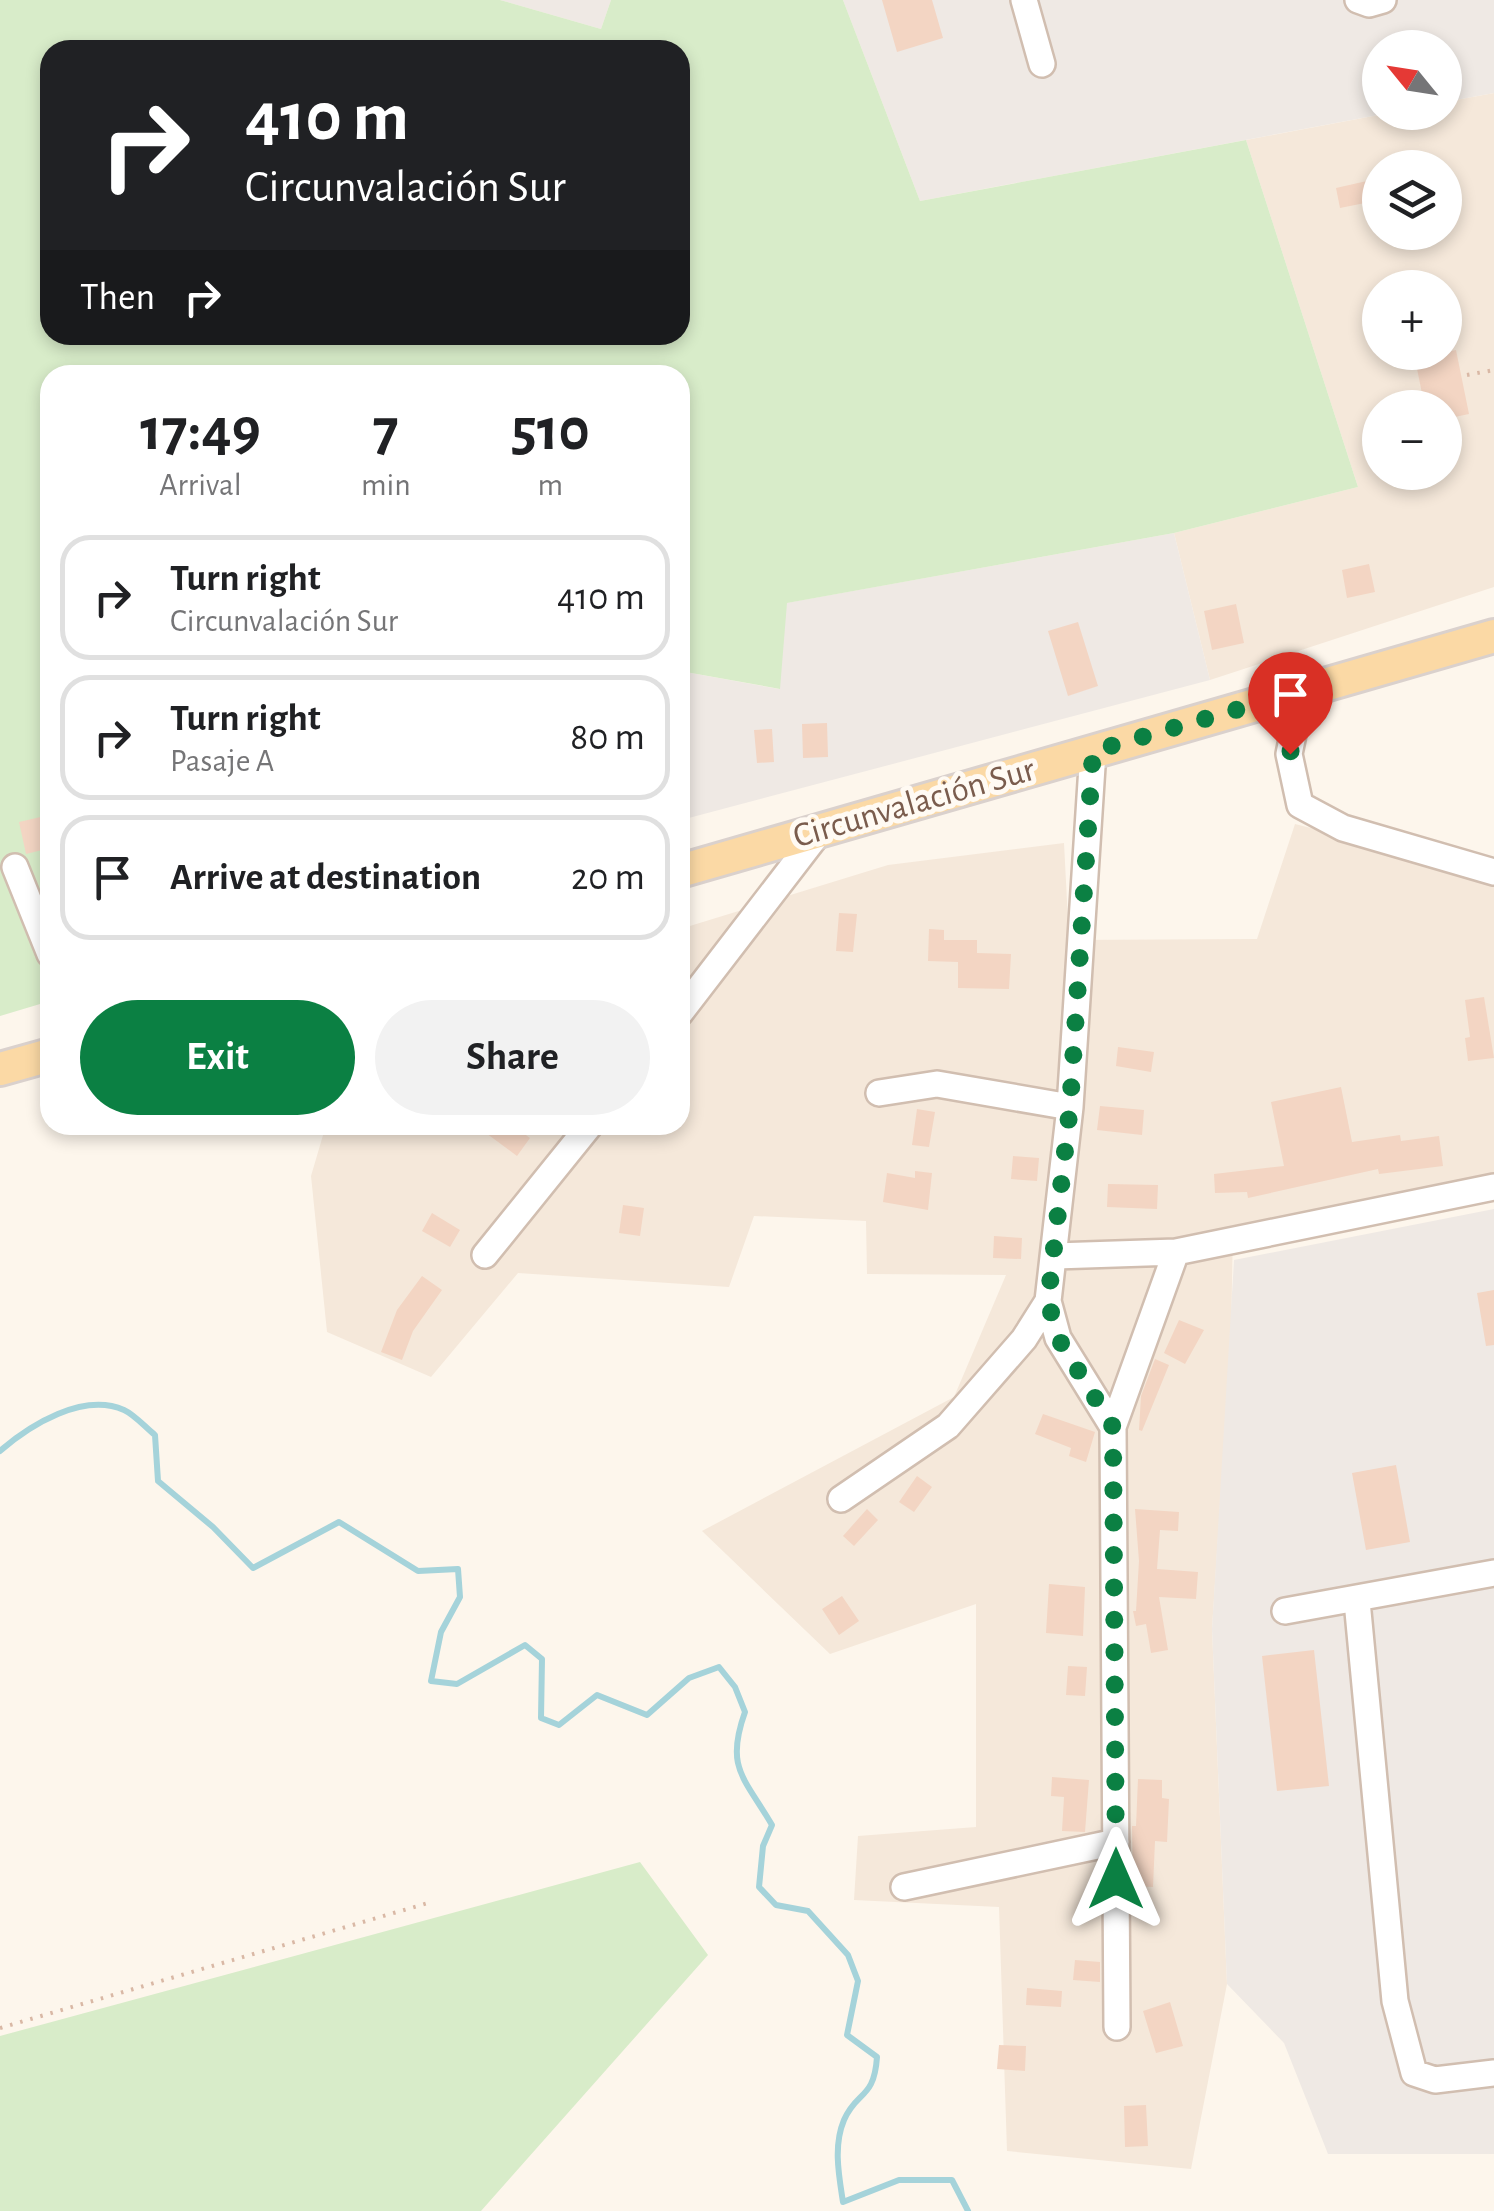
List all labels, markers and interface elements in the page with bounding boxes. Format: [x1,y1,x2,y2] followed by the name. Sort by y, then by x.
[1362,30,1462,130] north arrow
[1362,30,1462,490] map controls
[80,80,210,210] icon: right
[245,83,409,153] text: 410 m
[1362,150,1462,250] button: layers
[245,165,566,210] text: Circunvalación Sur
[175,270,230,325] icon: right
[1362,270,1462,370] button: +
[80,279,155,317] text: Then
[1362,390,1462,490] button: −
[140,401,261,461] text: 17:49
[373,401,399,461] text: 7
[511,401,590,461] text: 510
[159,469,242,501] text: Arrival
[361,469,411,501] text: min
[538,469,563,501] text: m
[170,560,320,598] text: Turn right
[85,570,140,625] icon: right
[557,579,645,617] text: 410 m
[170,605,398,637] text: Circunvalación Sur
[1248,652,1333,755] pin
[1263,667,1318,722] icon: arrive
[170,700,320,738] text: Turn right
[85,710,140,765] icon: right
[570,719,645,757] text: 80 m
[170,745,274,777] text: Pasaje A
[789,752,1039,854] street label: Circunvalación Sur
[85,850,140,905] icon: arrive
[170,859,481,897] text: Arrive at destination
[571,859,645,897] text: 20 m
[80,1000,355,1115] button: Exit
[375,1000,650,1115] button: Share
[1064,1827,1168,1931] position arrow

